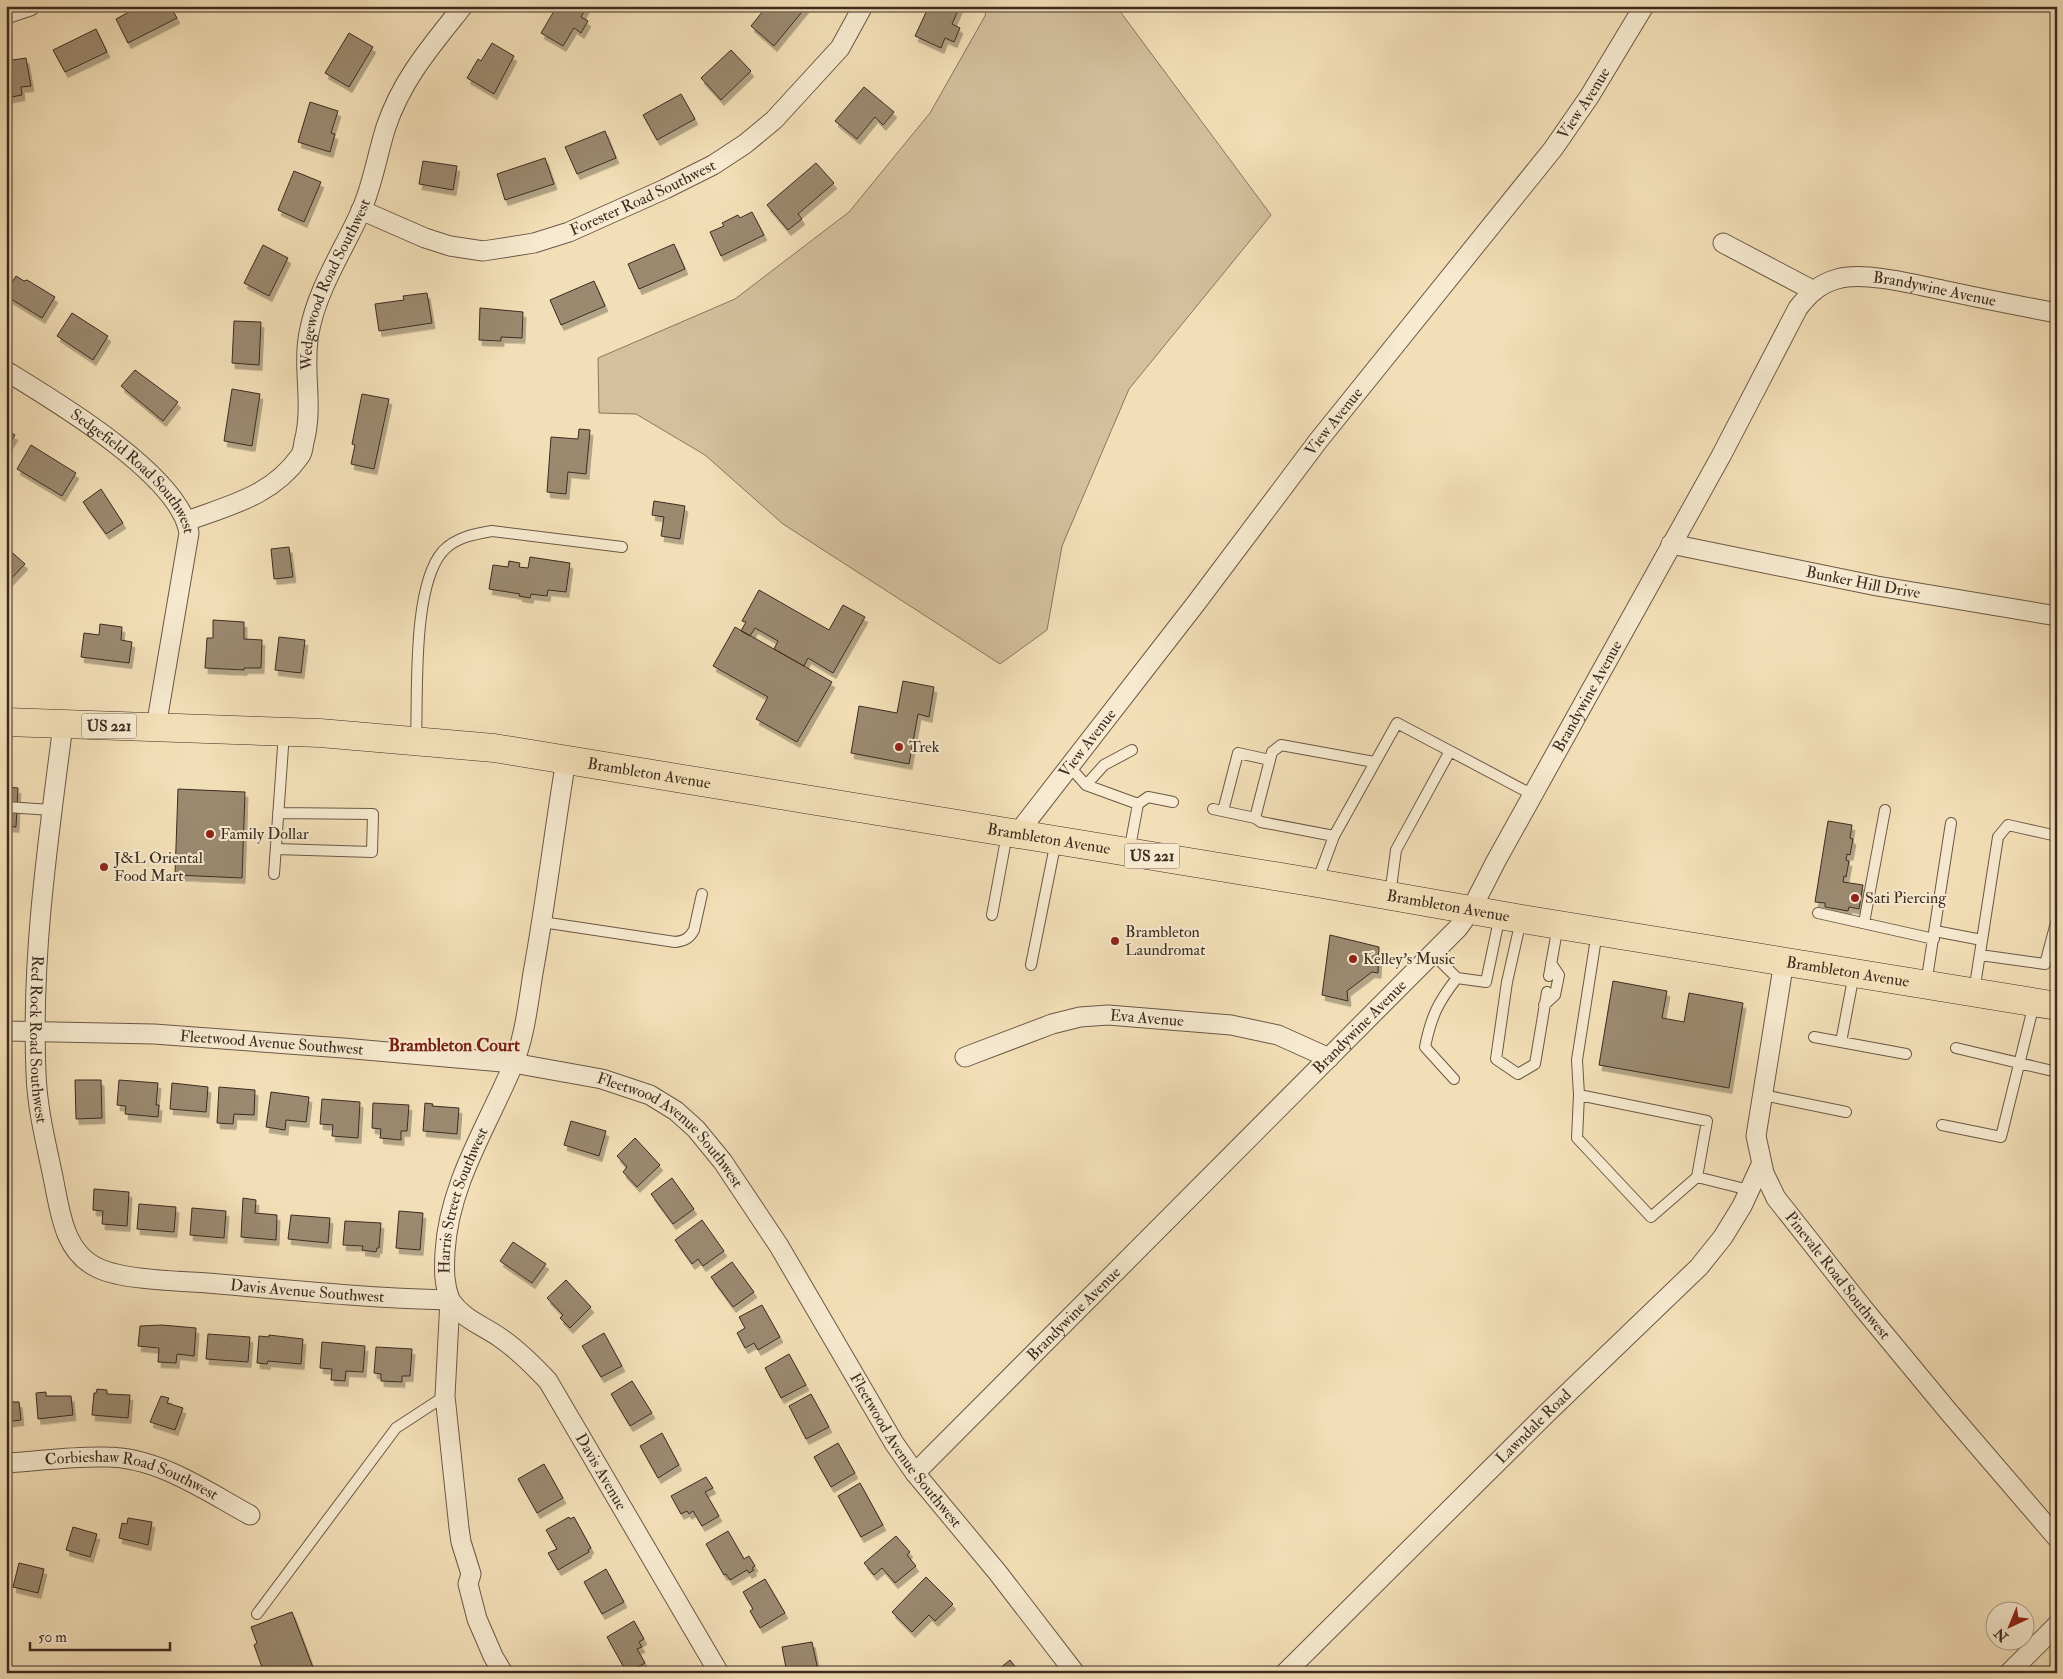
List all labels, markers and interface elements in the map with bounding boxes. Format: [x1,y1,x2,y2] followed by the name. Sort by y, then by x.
[1553,64,1615,143] street label: View Avenue
[567,155,719,240] street label: Forester Road Southwest
[297,196,375,371] street label: Wedgewood Road Southwest
[1872,267,1998,311] street label: Brandywine Avenue
[1300,383,1367,460] street label: View Avenue
[67,404,199,535] street label: Sedgefield Road Southwest
[1804,562,1922,603] street label: Bunker Hill Drive
[1548,637,1627,756] street label: Brandywine Avenue
[1055,704,1121,782] street label: View Avenue
[82,714,136,738] road number: US 221
[909,737,940,757] place label: Trek
[893,741,905,753] marker: Trek
[586,753,713,793] street label: Brambleton Avenue
[986,819,1112,859] street label: Brambleton Avenue
[220,824,309,844] place label: Family Dollar
[204,828,216,840] marker: Family Dollar
[1124,844,1180,868] road number: US 221
[113,848,203,886] place label: J&L Oriental Food Mart
[98,861,110,873] marker: J&L Oriental Food Mart
[1385,885,1512,927] street label: Brambleton Avenue
[1865,888,1947,908] place label: Sati Piercing
[1849,892,1861,904] marker: Sati Piercing
[1125,922,1205,960] place label: Brambleton Laundromat
[1109,935,1121,947] marker: Brambleton Laundromat
[1363,949,1456,969] place label: Kelley's Music
[1785,952,1911,992] street label: Brambleton Avenue
[1347,953,1359,965] marker: Kelley's Music
[25,955,52,1125] street label: Red Rock Road Southwest
[1308,975,1411,1078] street label: Brandywine Avenue
[1109,1005,1185,1031] street label: Eva Avenue
[179,1026,364,1060] street label: Fleetwood Avenue Southwest
[388,1034,520,1057] district label: Brambleton Court
[594,1068,747,1192] street label: Fleetwood Avenue Southwest
[434,1124,493,1274] street label: Harris Street Southwest
[1781,1208,1895,1344] street label: Pinevale Road Southwest
[1023,1262,1125,1365] street label: Brandywine Avenue
[229,1275,385,1307] street label: Davis Avenue Southwest
[845,1369,966,1532] street label: Fleetwood Avenue Southwest
[1492,1385,1576,1468] street label: Lawndale Road
[571,1430,632,1514] street label: Davis Avenue
[44,1447,222,1505] street label: Corbieshaw Road Southwest
[1986,1602,2036,1652] north arrow
[30,1619,170,1651] scale bar
[1991,1624,2012,1646] text: N
[38,1628,67,1647] text: 50 m

